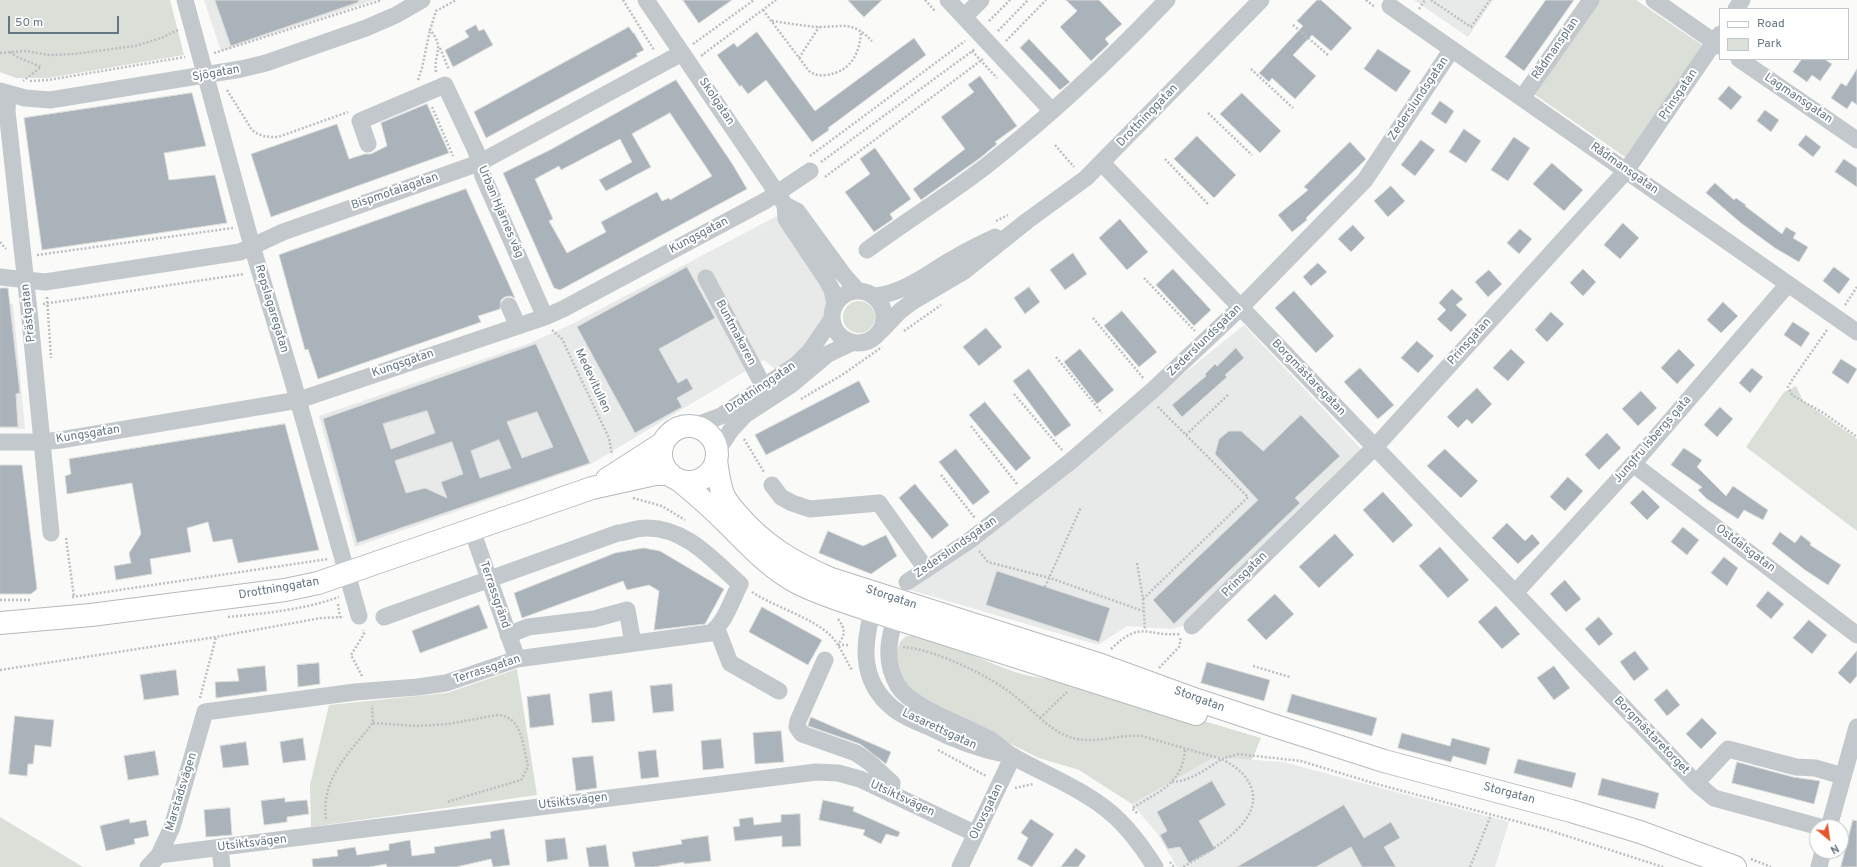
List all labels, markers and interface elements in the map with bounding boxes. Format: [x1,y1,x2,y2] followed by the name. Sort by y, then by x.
[10,8,121,34] scale bar
[1719,8,1849,60] legend
[15,15,43,31] text: 50 m
[1529,15,1583,83] street label: Rådmansplan
[1757,16,1785,32] text: Road
[1757,36,1782,52] text: Park
[1386,55,1452,143] street label: Zederslundsgatan
[191,63,241,85] street label: Sjögatan
[1657,67,1701,123] street label: Prinsgatan
[1761,71,1835,127] street label: Lagmansgatan
[695,76,737,128] street label: Skolgatan
[1114,82,1182,150] street label: Drottninggatan
[1587,140,1661,198] street label: Rådmansgatan
[474,164,526,260] street label: Urban Hjärnes väg
[350,170,440,214] street label: Bispmotalagatan
[667,214,731,258] street label: Kungsgatan
[251,263,291,355] street label: Repslagaregatan
[19,283,39,343] street label: Prästgatan
[712,298,758,368] street label: Buntmakaren
[1165,302,1245,380] street label: Zederslundsgatan
[1445,316,1495,368] street label: Prinsgatan
[1268,337,1348,419] street label: Borgmästaregatan
[370,347,436,381] street label: Kungsgatan
[571,347,613,415] street label: Medevitullen
[723,359,799,417] street label: Drottninggatan
[1611,393,1695,487] street label: Jungfru Isbergs gata
[55,423,121,447] street label: Kungsgatan
[912,514,1000,582] street label: Zederslundsgatan
[1712,522,1778,576] street label: Ostdalsgatan
[1219,549,1271,601] street label: Prinsgatan
[476,559,512,631] street label: Terrassgränd
[238,575,320,603] street label: Drottninggatan
[864,583,918,613] street label: Storgatan
[452,652,522,688] street label: Terrassgatan
[1172,684,1226,716] street label: Storgatan
[1610,694,1692,778] street label: Borgmästaretorget
[899,706,979,754] street label: Lasarettsgatan
[163,751,201,833] street label: Marstadsvägen
[867,778,937,820] street label: Utsiktsvägen
[1481,780,1537,808] street label: Storgatan
[967,782,1007,842] street label: Olovsgatan
[538,791,608,813] street label: Utsiktsvägen
[1809,819,1849,859] north arrow
[217,833,287,855] street label: Utsiktsvägen
[1827,841,1841,857] text: N

